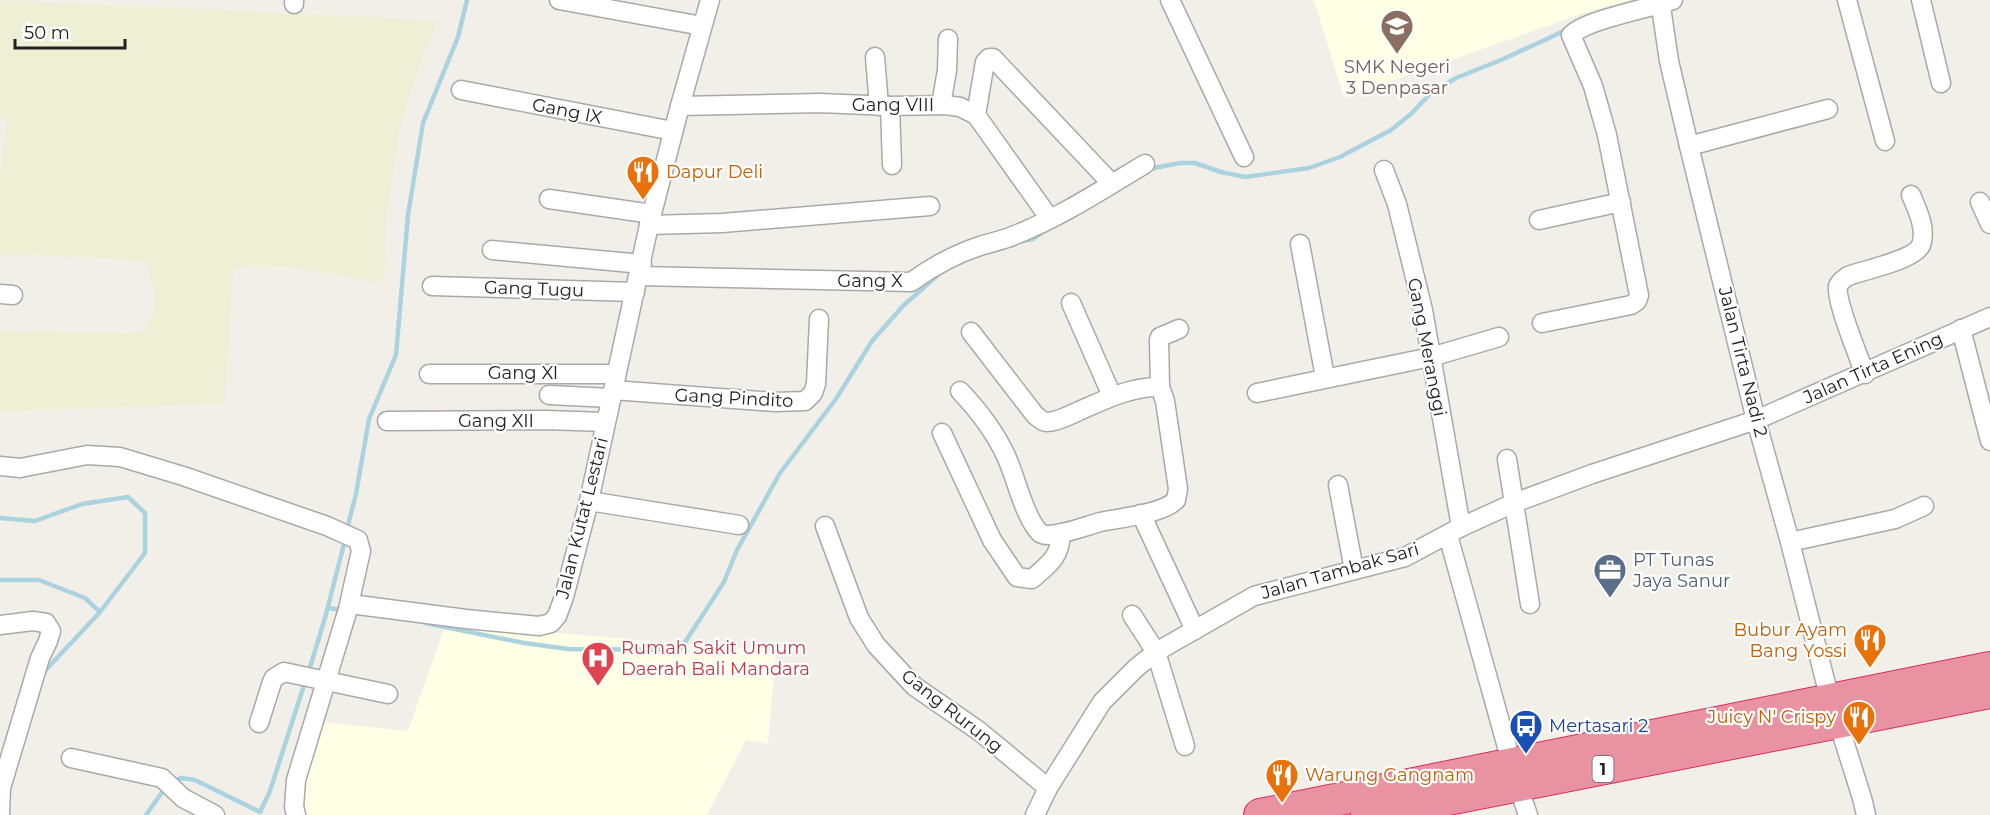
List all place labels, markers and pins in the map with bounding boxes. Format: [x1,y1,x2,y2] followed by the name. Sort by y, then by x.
[1379,8,1415,55] school or university icon: SMK Negeri 3 Denpasar
[1344,56,1450,99] place label: SMK Negeri 3 Denpasar
[625,154,661,201] restaurant icon: Dapur Deli
[666,161,763,183] place label: Dapur Deli
[1632,549,1730,592] place label: PT Tunas Jaya Sanur
[1592,552,1628,599] office icon: PT Tunas Jaya Sanur
[1733,619,1847,662] place label: Bubur Ayam Bang Yossi
[1852,622,1888,669] restaurant icon: Bubur Ayam Bang Yossi
[621,637,810,680] place label: Rumah Sakit Umum Daerah Bali Mandara
[580,640,616,687] hospital icon: Rumah Sakit Umum Daerah Bali Mandara
[1841,699,1877,746] restaurant icon: Juicy N' Crispy
[1706,706,1836,728] place label: Juicy N' Crispy
[1508,708,1544,755] bus stop icon: Mertasari 2
[1549,715,1648,737] place label: Mertasari 2
[1264,757,1300,804] restaurant icon: Warung Gangnam
[1305,764,1474,786] place label: Warung Gangnam

